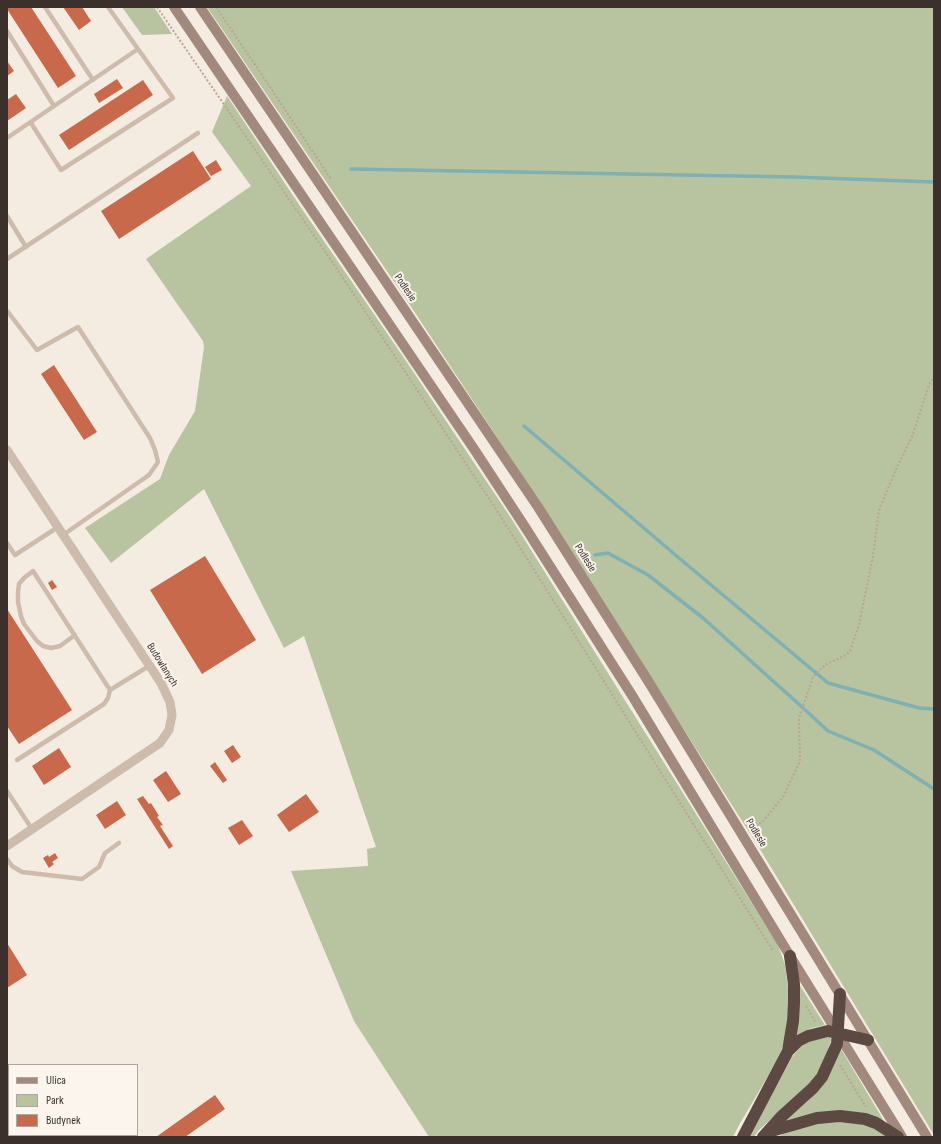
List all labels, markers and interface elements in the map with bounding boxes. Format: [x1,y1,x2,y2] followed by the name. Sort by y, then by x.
[391,272,419,304] street label: Podlesie
[571,541,599,575] street label: Podlesie
[143,641,181,689] street label: Budowlanych
[742,816,770,850] street label: Podlesie
[8,1064,138,1136] legend
[46,1073,66,1088] text: Ulica
[46,1093,64,1108] text: Park
[46,1113,81,1128] text: Budynek

